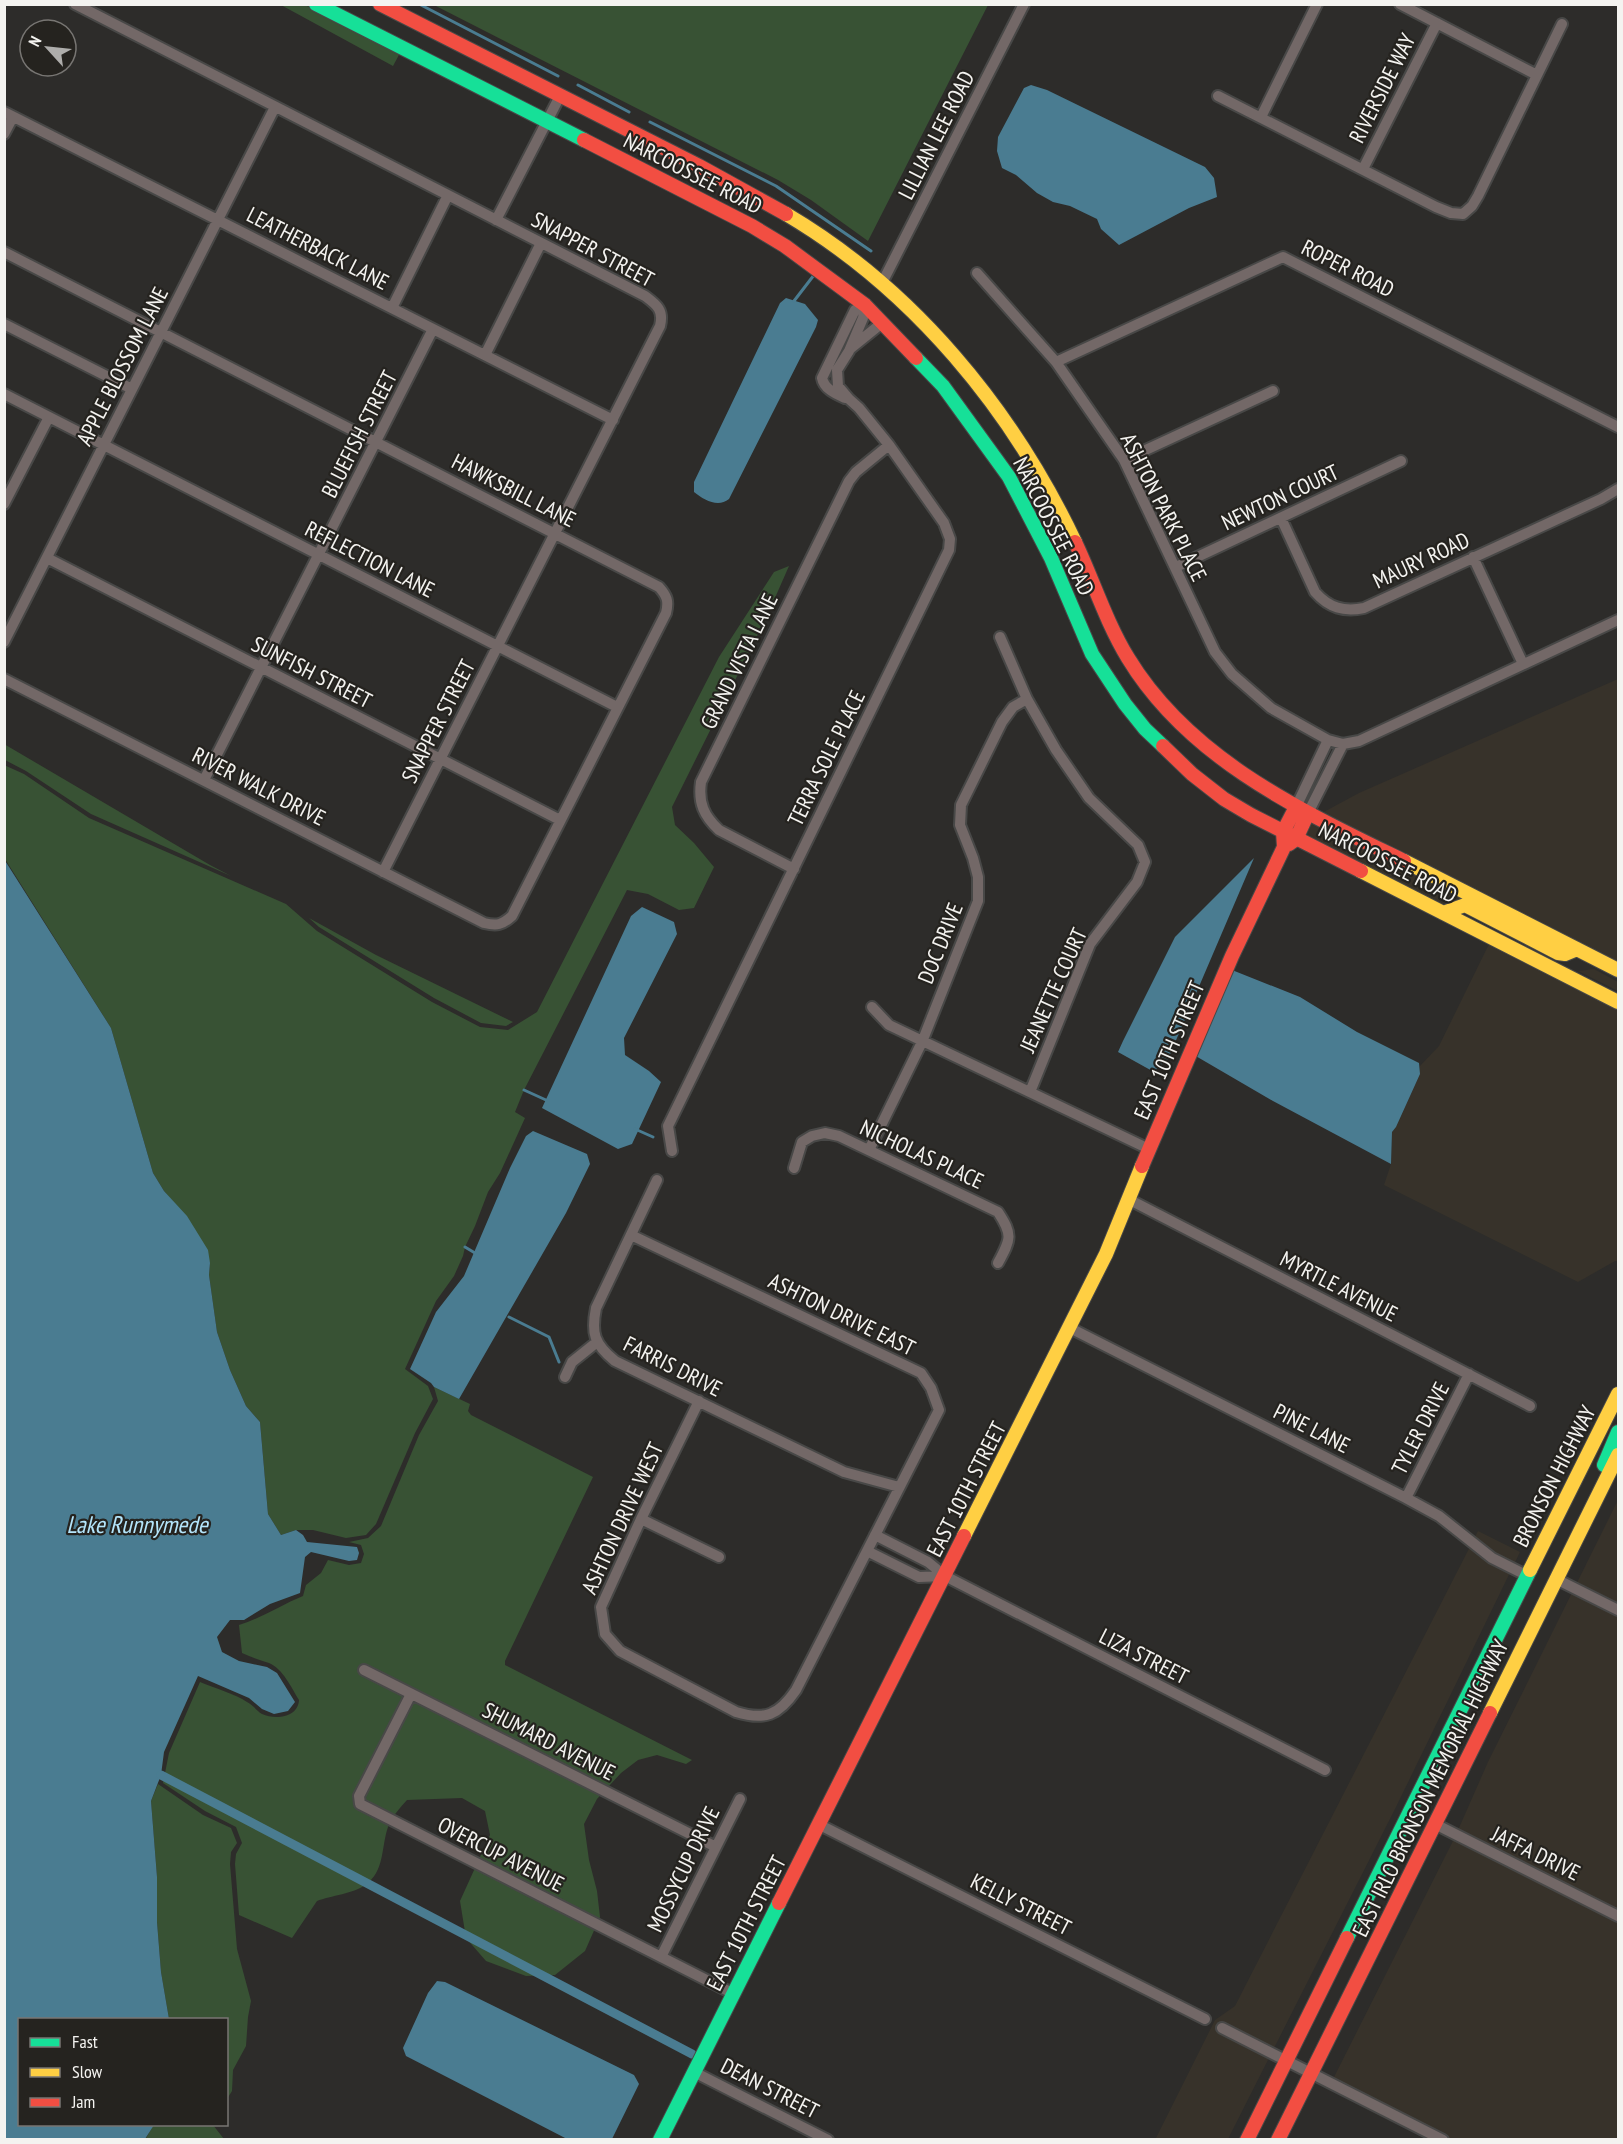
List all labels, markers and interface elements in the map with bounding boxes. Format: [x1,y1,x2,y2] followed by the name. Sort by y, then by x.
[18,18,78,78] north arrow
[1342,29,1422,147] street label: RIVERSIDE WAY
[24,33,46,50] text: N
[892,66,980,204] street label: LILLIAN LEE ROAD
[619,126,767,220] street label: NARCOOSSEE ROAD
[242,200,394,296] street label: LEATHERBACK LANE
[527,205,659,293] street label: SNAPPER STREET
[1297,233,1399,303] street label: ROPER ROAD
[70,282,174,450] street label: APPLE BLOSSOM LANE
[315,366,403,502] street label: BLUEFISH STREET
[1115,428,1213,586] street label: ASHTON PARK PLACE
[447,447,581,533] street label: HAWKSBILL LANE
[1007,452,1101,600] street label: NARCOOSSEE ROAD
[1217,458,1343,536] street label: NEWTON COURT
[301,514,439,604] street label: REFLECTION LANE
[1368,526,1474,594] street label: MAURY ROAD
[694,589,784,733] street label: GRAND VISTA LANE
[247,630,377,714] street label: SUNFISH STREET
[395,654,481,787] street label: SNAPPER STREET
[781,686,871,830] street label: TERRA SOLE PLACE
[188,740,330,832] street label: RIVER WALK DRIVE
[1314,815,1462,909] street label: NARCOOSSEE ROAD
[911,899,969,987] street label: DOC DRIVE
[1013,923,1093,1057] street label: JEANETTE COURT
[1127,976,1211,1123] street label: EAST 10TH STREET
[856,1113,988,1195] street label: NICHOLAS PLACE
[1276,1244,1402,1328] street label: MYRTLE AVENUE
[764,1266,920,1362] street label: ASHTON DRIVE EAST
[619,1329,727,1403] street label: FARRIS DRIVE
[1385,1377,1455,1479] street label: TYLER DRIVE
[1269,1397,1355,1459] street label: PINE LANE
[1506,1401,1602,1551] street label: BRONSON HIGHWAY
[920,1417,1012,1561] street label: EAST 10TH STREET
[575,1438,669,1598] street label: ASHTON DRIVE WEST
[66,1509,210,1540] water label: Lake Runnymede
[1095,1622,1193,1690] street label: LIZA STREET
[1346,1635,1514,1941] street label: EAST IRLO BRONSON MEMORIAL HIGHWAY
[478,1696,620,1786] street label: SHUMARD AVENUE
[641,1802,725,1936] street label: MOSSYCUP DRIVE
[433,1810,569,1898] street label: OVERCUP AVENUE
[1486,1819,1585,1886] street label: JAFFA DRIVE
[700,1851,792,1995] street label: EAST 10TH STREET
[966,1867,1076,1941] street label: KELLY STREET
[18,2018,228,2126] legend
[72,2030,98,2053] text: Fast
[716,2051,824,2125] street label: DEAN STREET
[72,2060,103,2083] text: Slow
[71,2090,95,2113] text: Jam

